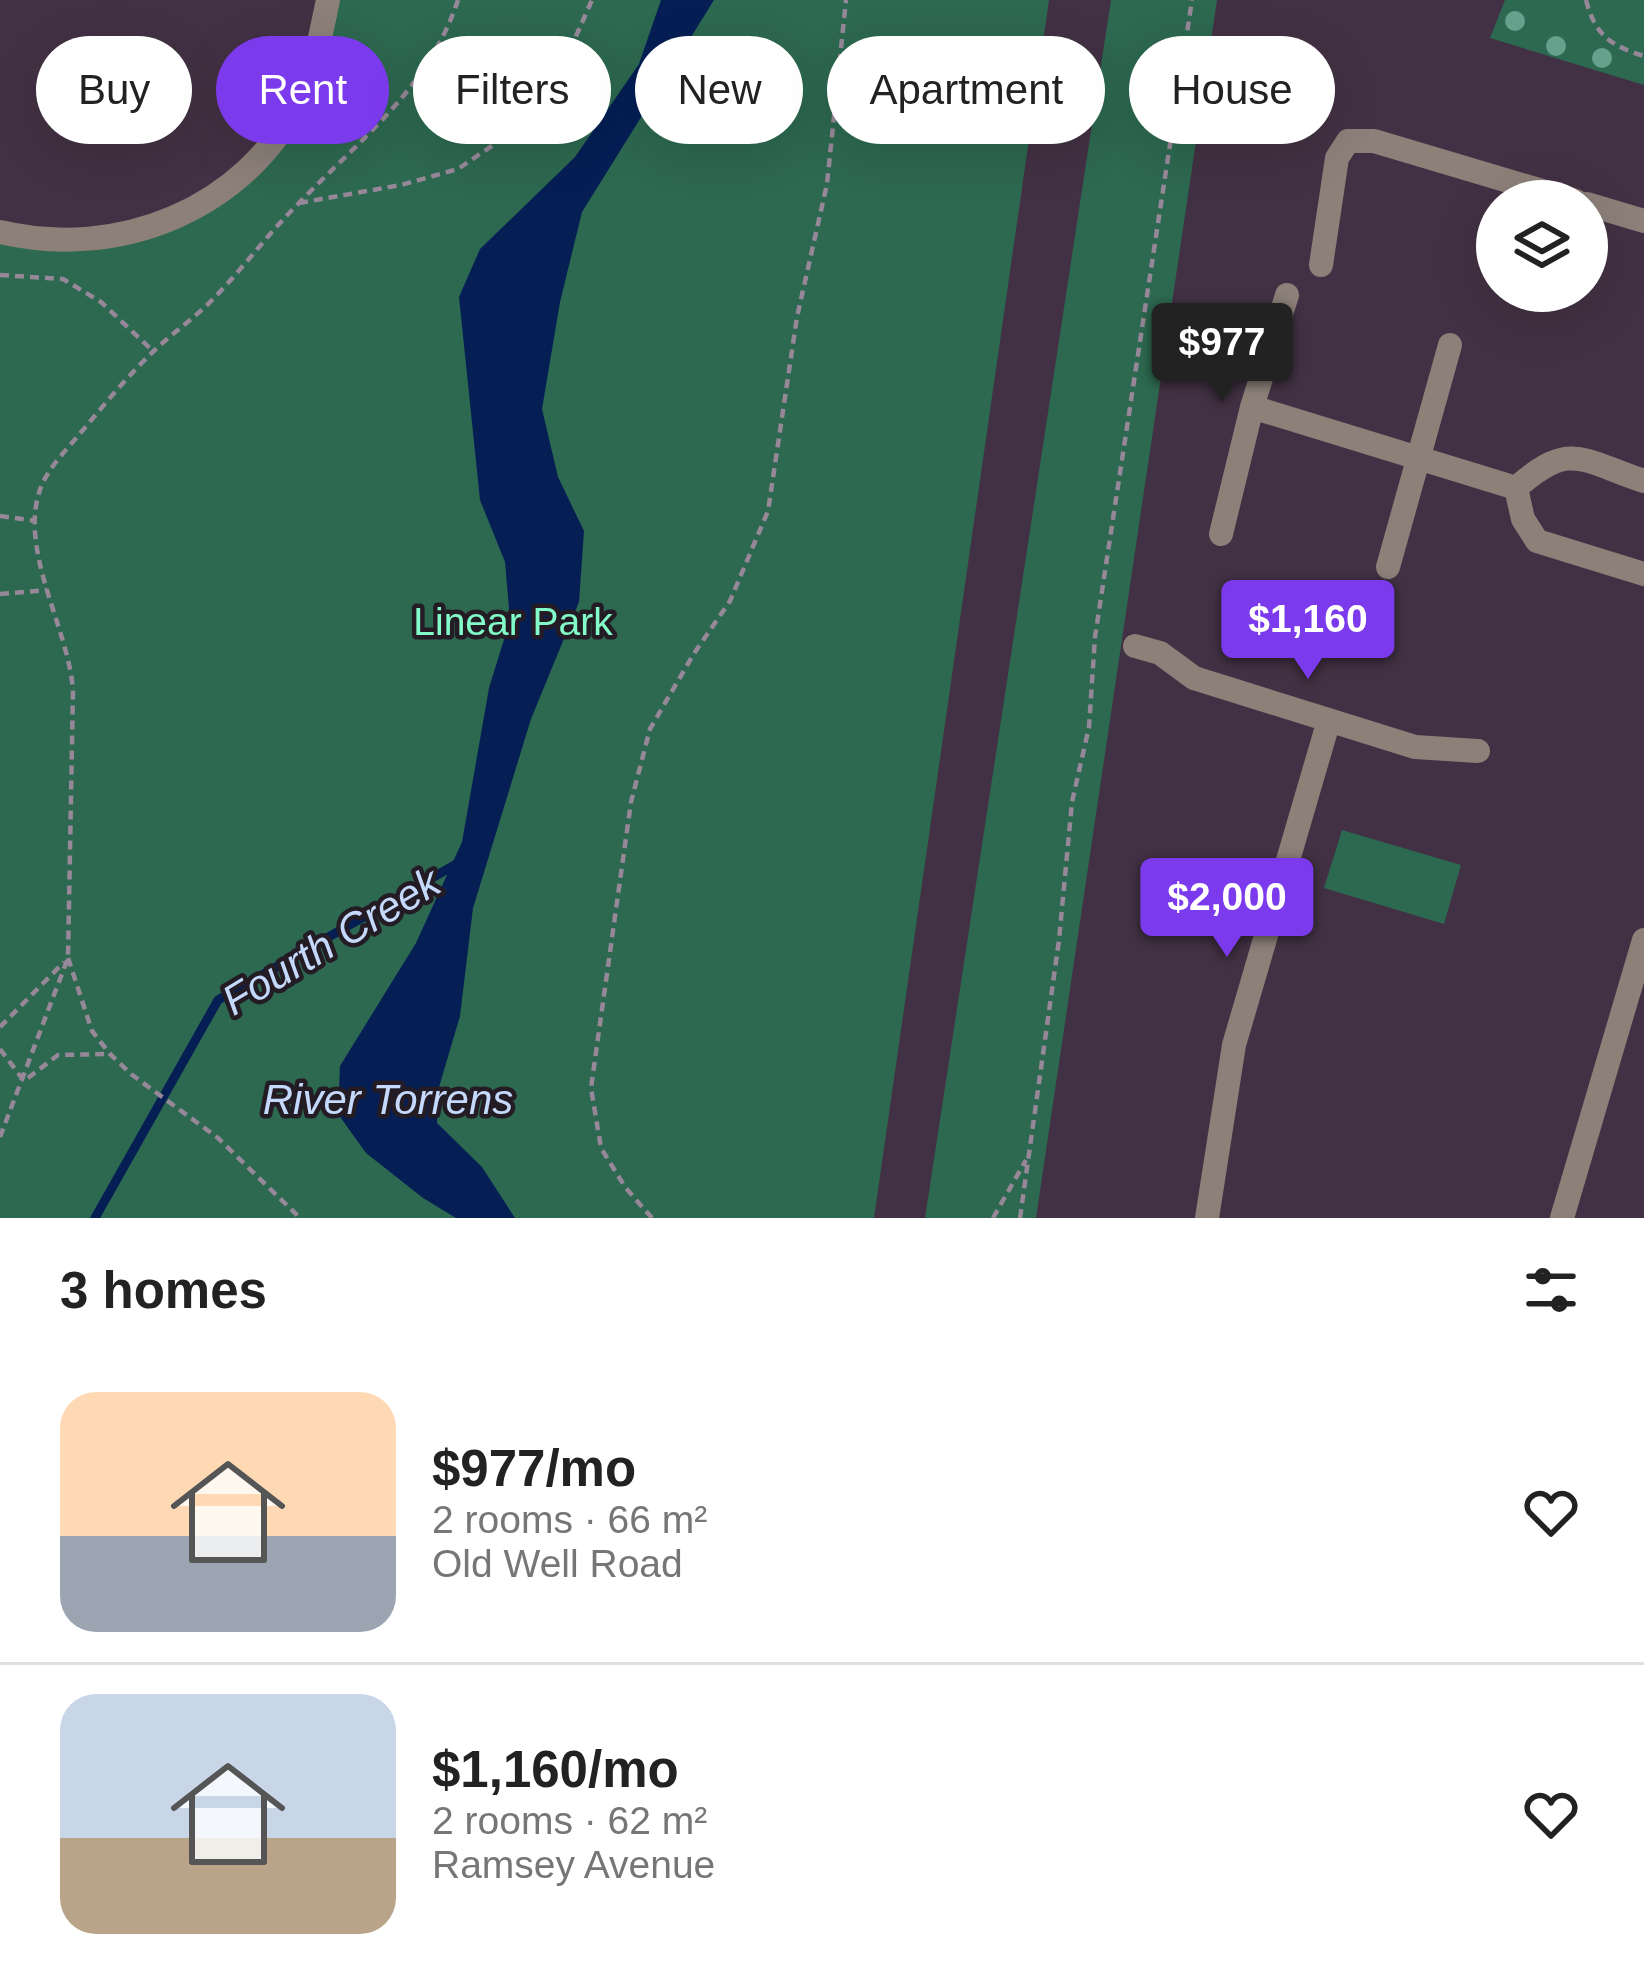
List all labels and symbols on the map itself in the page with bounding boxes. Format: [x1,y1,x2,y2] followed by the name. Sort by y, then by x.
[1151,303,1293,405] pin: $977
[1210,580,1406,682] pin: $1,160
[413,600,613,643] park label: Linear Park
[214,857,450,1024] water label: Fourth Creek
[1129,858,1325,960] pin: $2,000
[263,1076,513,1123] water label: River Torrens

